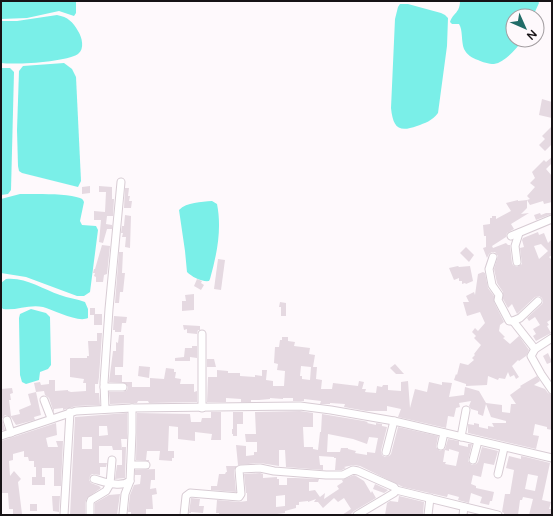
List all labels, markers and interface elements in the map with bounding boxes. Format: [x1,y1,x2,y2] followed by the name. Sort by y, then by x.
[505,8,545,48] north arrow
[524,27,539,42] text: N

